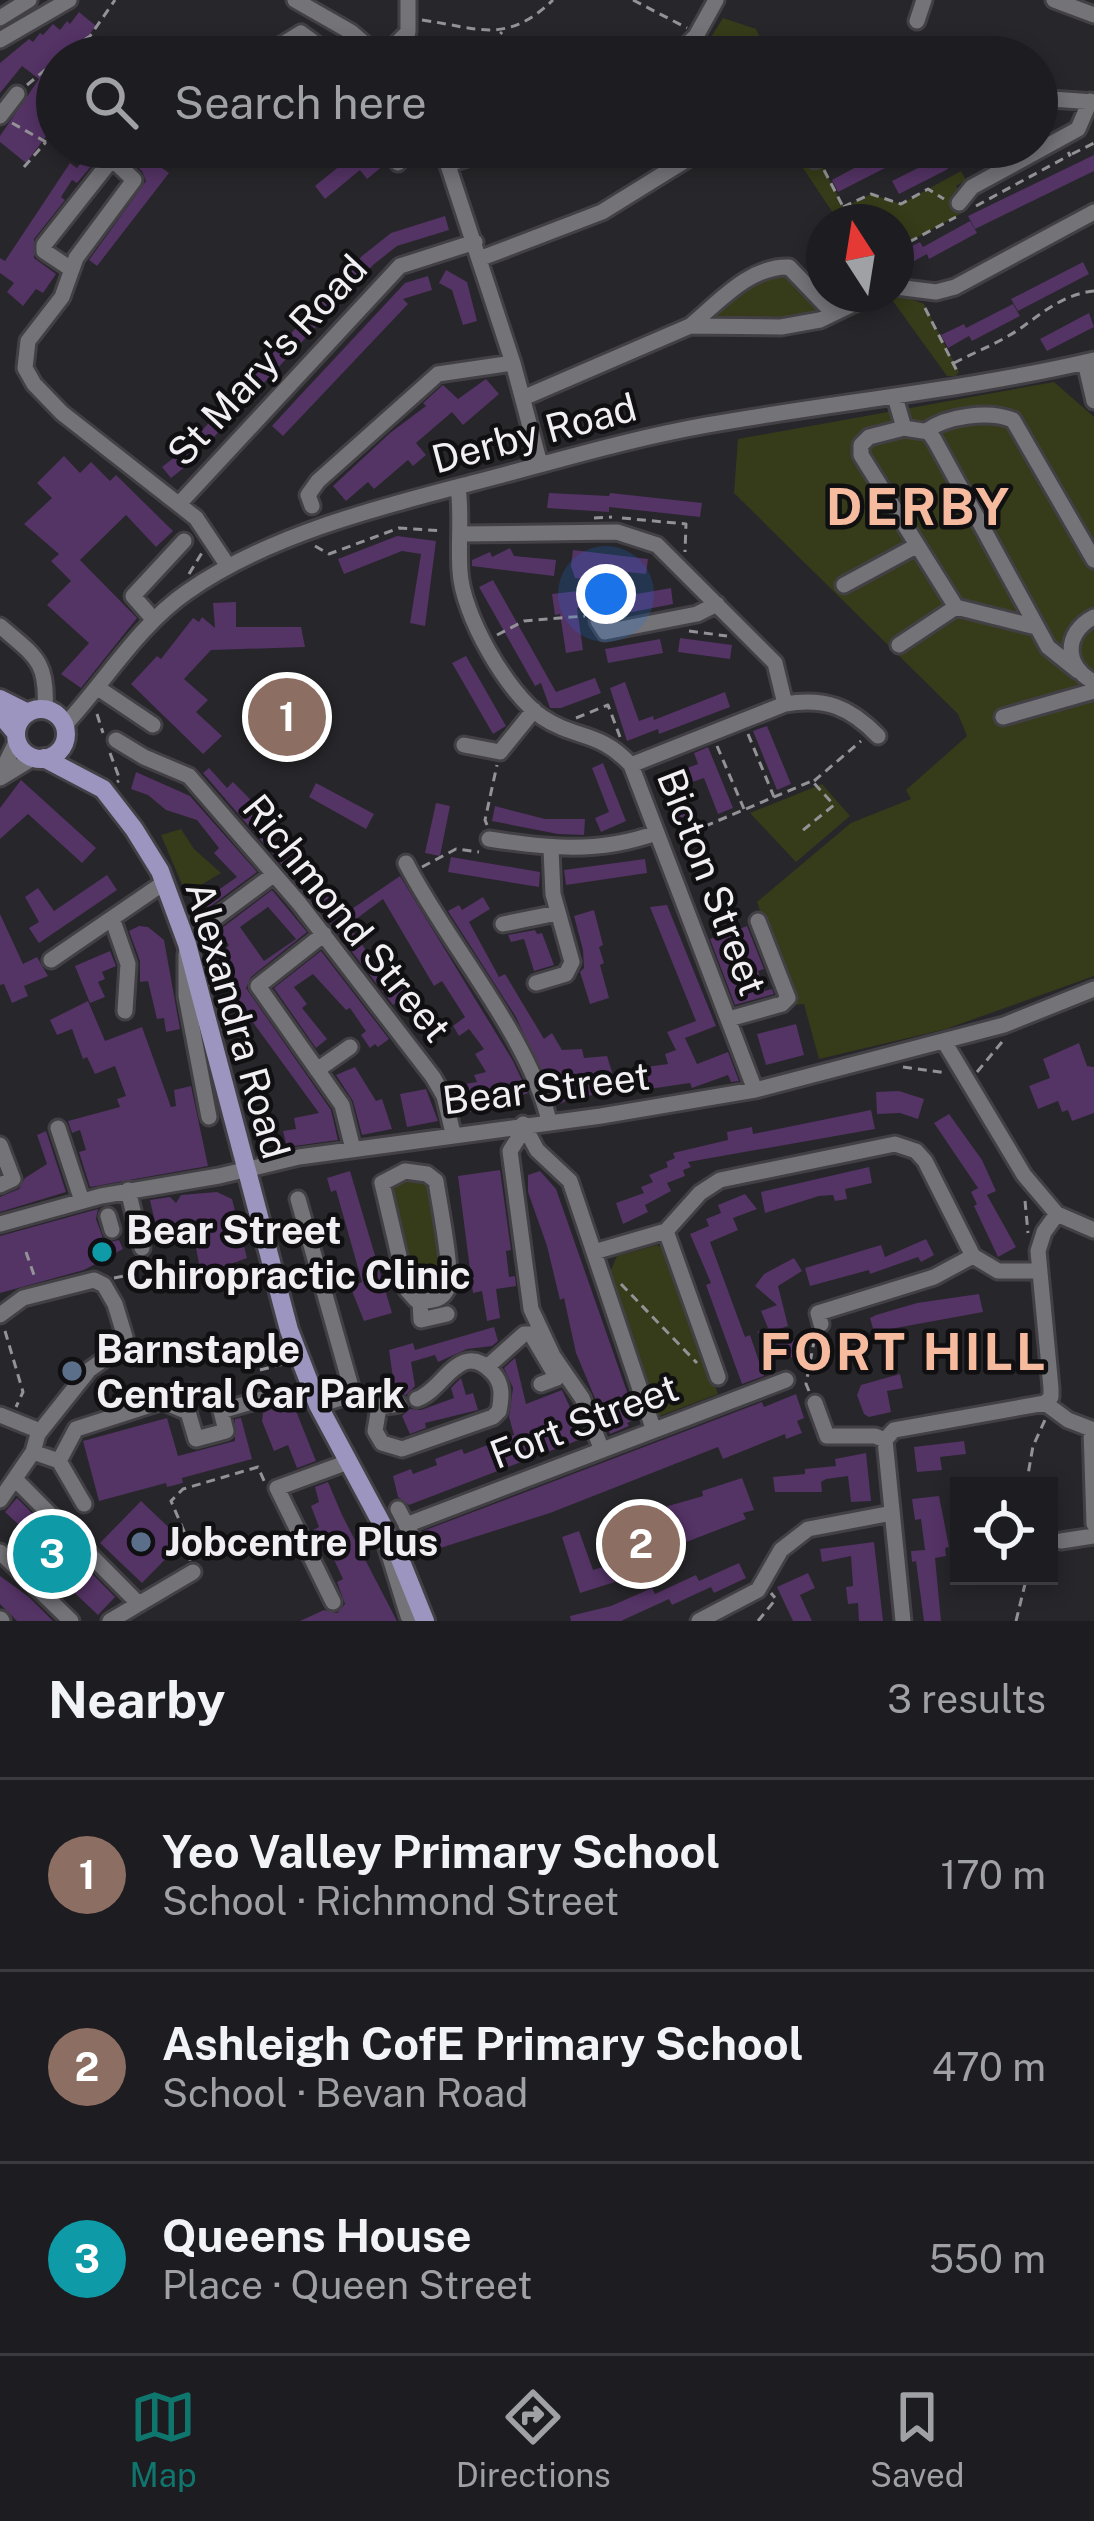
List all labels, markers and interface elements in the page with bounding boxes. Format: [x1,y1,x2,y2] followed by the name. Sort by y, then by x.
[36,36,1058,168] search box
[78,69,144,135] icon: search
[174,76,427,129] text: Search here
[806,204,914,312] north arrow
[158,245,376,475] street label: St Mary's Road
[427,384,641,482] street label: Derby Road
[826,477,1012,536] district label: DERBY
[576,564,636,624] your location
[248,672,326,762] pin: 1
[648,762,776,1002] street label: Bicton Street
[233,785,461,1051] street label: Richmond Street
[176,876,300,1164] street label: Alexandra Road
[440,1052,652,1124] street label: Bear Street
[126,1207,471,1298] place label: Bear Street Chiropractic Clinic
[89,1239,115,1265] marker: Bear Street Chiropractic Clinic
[760,1322,1048,1381] district label: FORT HILL
[96,1326,405,1417] place label: Barnstaple Central Car Park
[59,1358,85,1384] marker: Barnstaple Central Car Park
[483,1364,685,1478] street label: Fort Street
[950,1477,1058,1585] map controls
[950,1477,1058,1585] button: locate
[602,1499,680,1589] pin: 2
[13,1509,91,1599] pin: 3
[165,1519,438,1565] place label: Jobcentre Plus
[128,1529,154,1555] marker: Jobcentre Plus
[48,1670,225,1729] text: Nearby
[887,1676,1046,1722] text: 3 results
[162,1825,720,1878] text: Yeo Valley Primary School
[79,1852,95,1898] text: 1
[940,1852,1046,1898] text: 170 m
[162,1878,619,1924] text: School · Richmond Street
[162,2017,803,2070] text: Ashleigh CofE Primary School
[75,2044,99,2090] text: 2
[932,2044,1046,2090] text: 470 m
[162,2070,528,2116] text: School · Bevan Road
[162,2209,472,2262] text: Queens House
[74,2236,100,2282] text: 3
[929,2236,1046,2282] text: 550 m
[162,2262,532,2308] text: Place · Queen Street
[130,2384,197,2494] tab: Map
[456,2384,611,2494] tab: Directions
[870,2384,964,2494] tab: Saved

